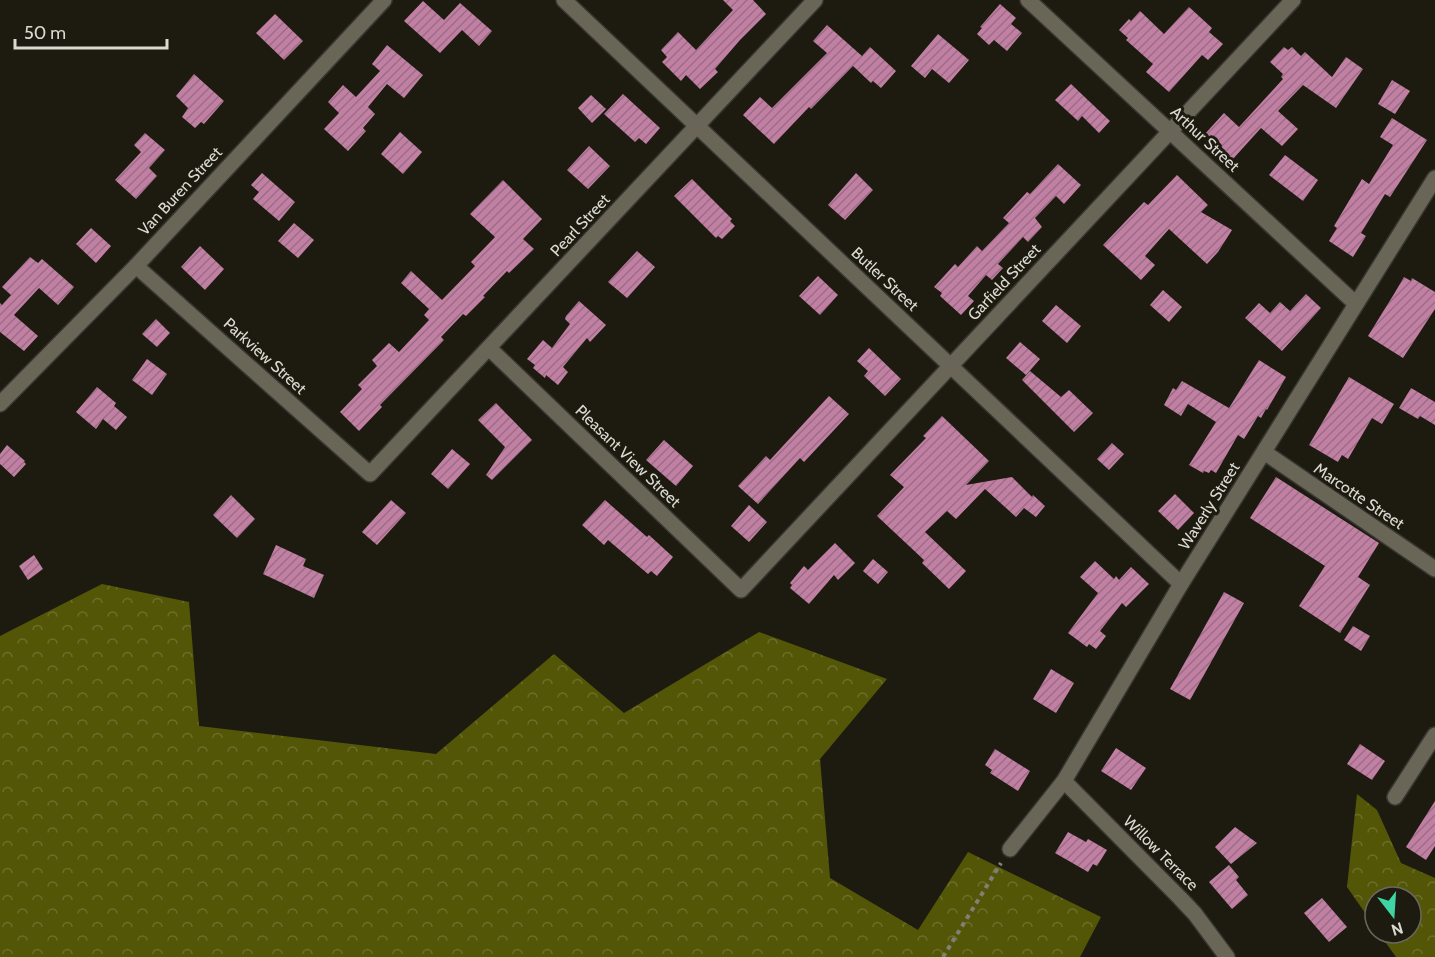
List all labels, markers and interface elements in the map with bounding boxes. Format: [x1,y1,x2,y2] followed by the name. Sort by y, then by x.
[15,12,166,50] scale bar
[24,22,66,44] text: 50 m
[1167,102,1244,176] street label: Arthur Street
[134,142,226,239] street label: Van Buren Street
[546,189,614,260] street label: Pearl Street
[964,239,1045,324] street label: Garfield Street
[847,243,923,315] street label: Butler Street
[220,314,311,398] street label: Parkview Street
[571,401,685,512] street label: Pleasant View Street
[1175,458,1244,553] street label: Waverly Street
[1310,459,1408,534] street label: Marcotte Street
[1120,812,1202,894] street label: Willow Terrace
[1363,885,1423,945] north arrow
[1389,918,1405,940] text: N

